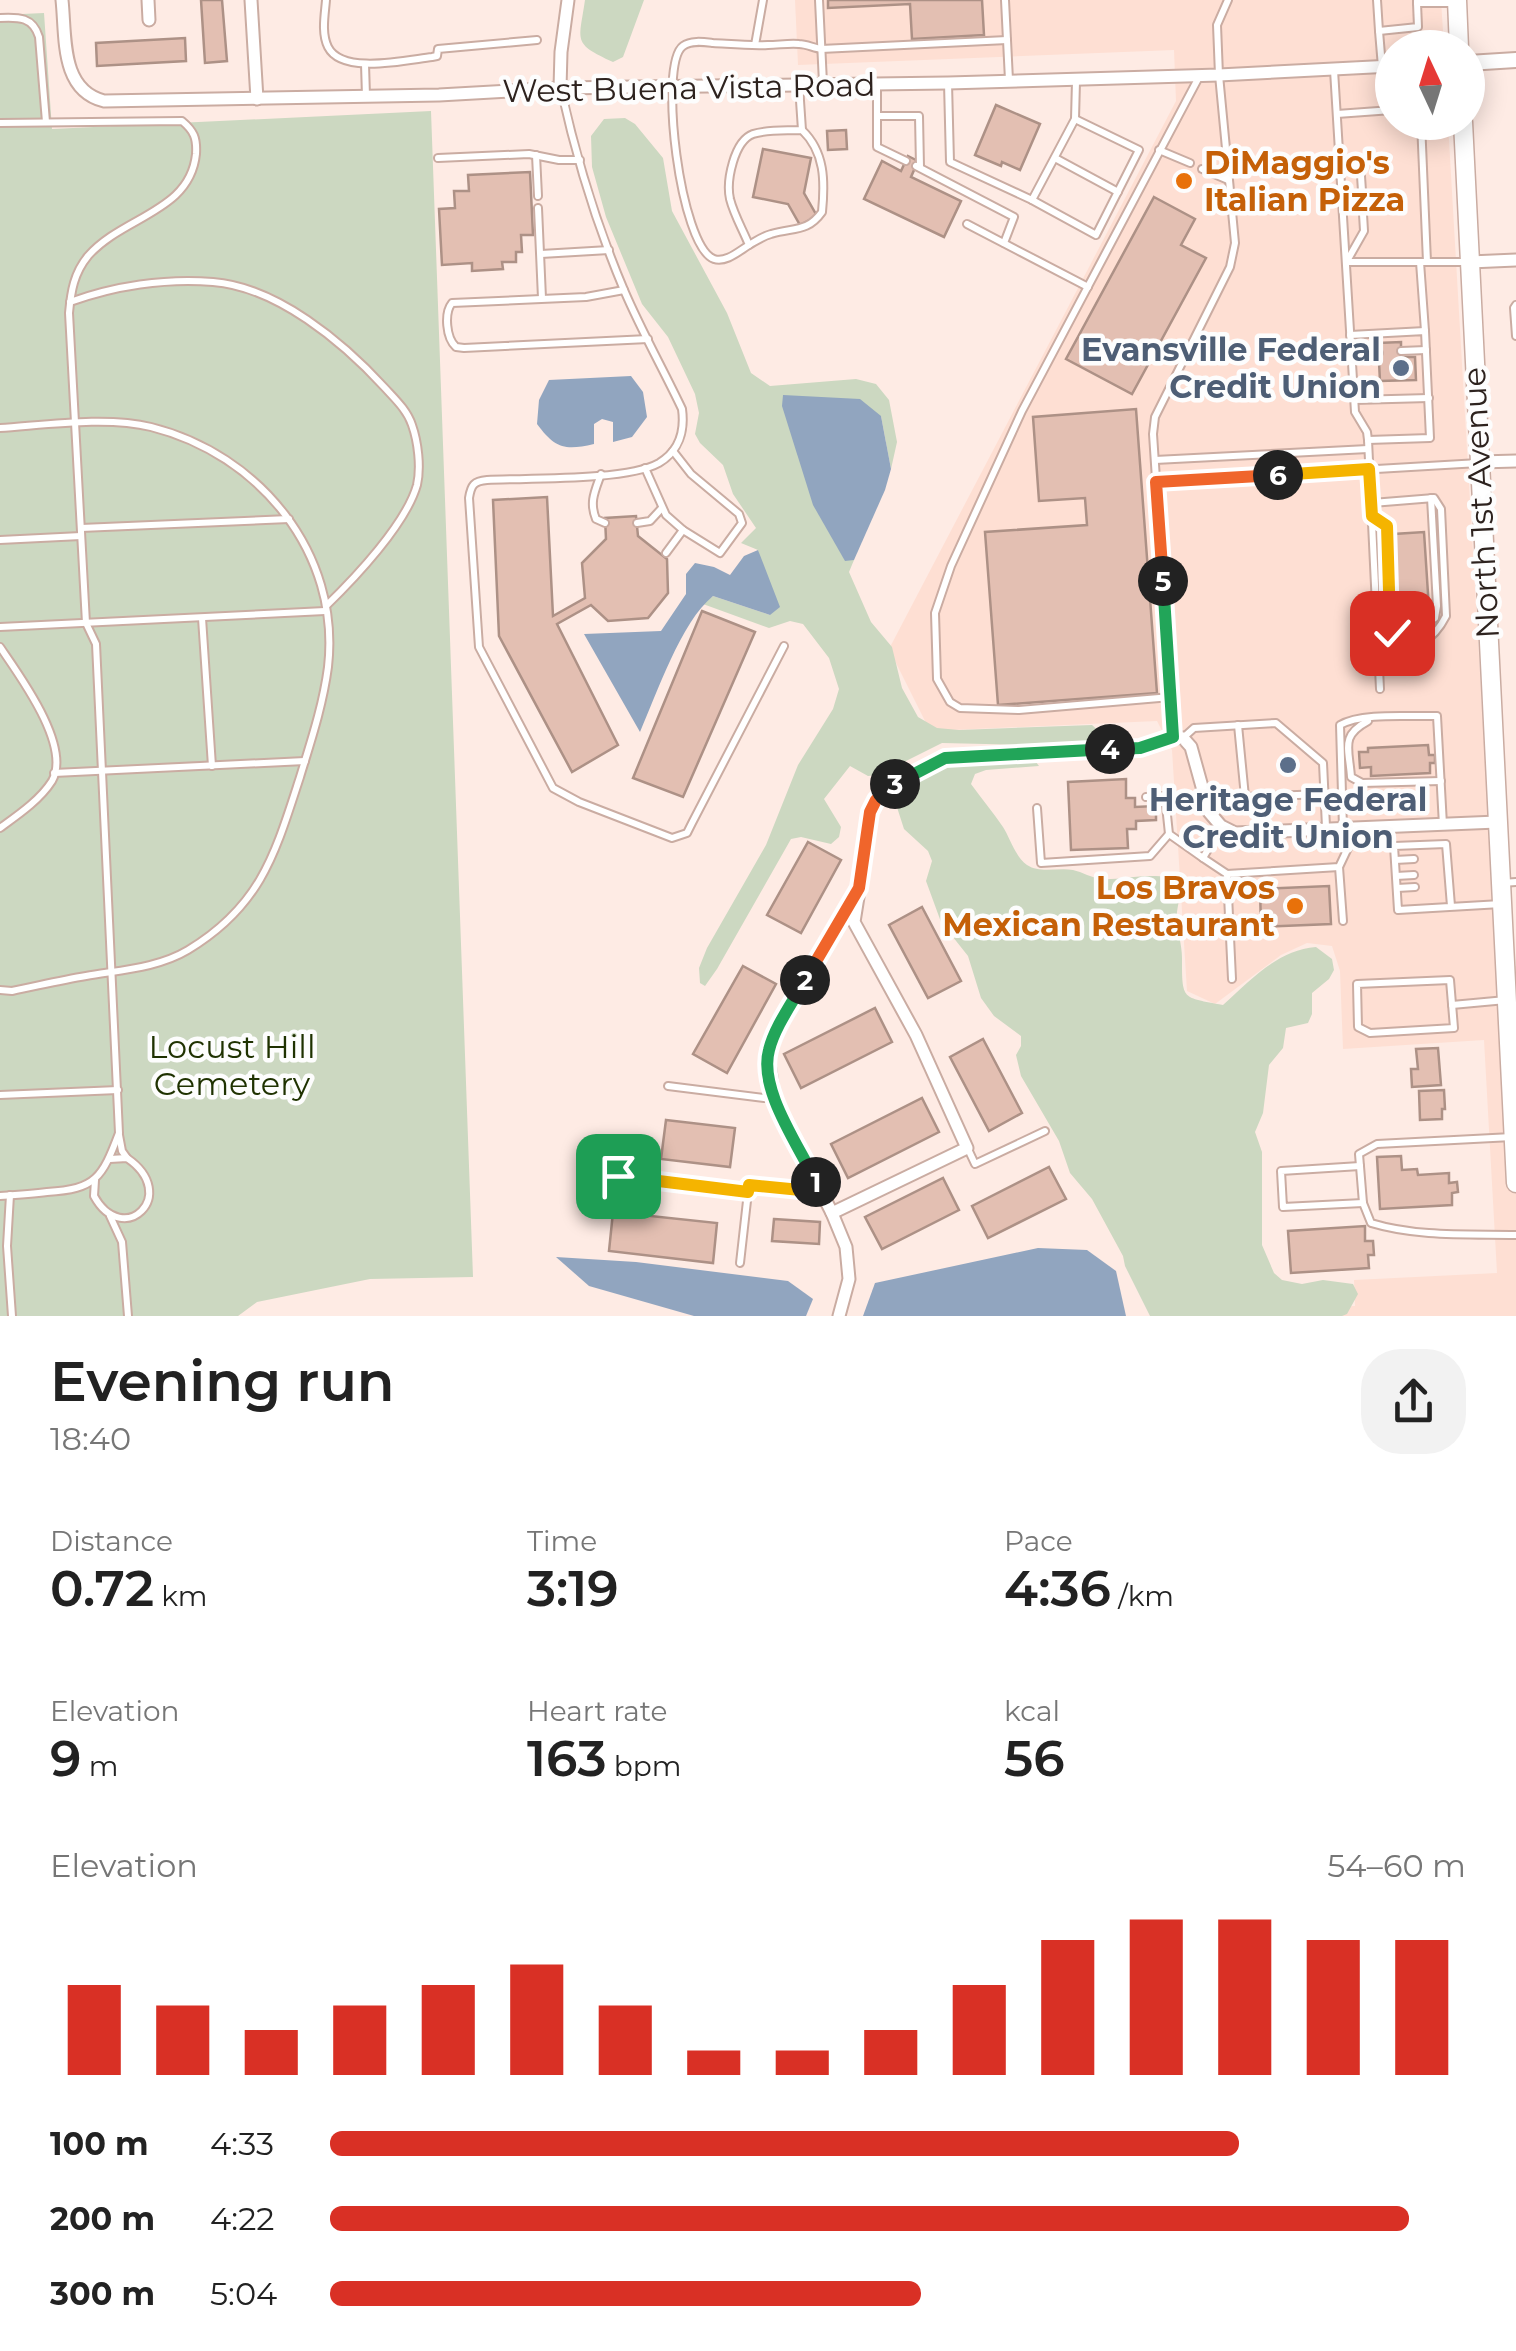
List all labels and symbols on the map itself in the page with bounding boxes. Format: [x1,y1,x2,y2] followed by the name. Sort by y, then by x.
[1375,30,1485,140] north arrow
[502,65,876,110] street label: West Buena Vista Road
[1204,143,1405,219] place label: DiMaggio's Italian Pizza
[1173,170,1195,192] marker: DiMaggio's Italian Pizza
[1081,330,1381,406] place label: Evansville Federal Credit Union
[1390,357,1412,379] marker: Evansville Federal Credit Union
[1454,366,1507,640] street label: North 1st Avenue
[1253,450,1303,500] pin: 6
[1138,556,1188,606] pin: 5
[1350,591,1435,676] pin
[1085,724,1135,774] pin: 4
[1277,754,1299,776] marker: Heritage Federal Credit Union
[870,759,920,809] pin: 3
[1149,780,1427,856] place label: Heritage Federal Credit Union
[942,868,1275,944] place label: Los Bravos Mexican Restaurant
[1284,895,1306,917] marker: Los Bravos Mexican Restaurant
[780,955,830,1005] pin: 2
[148,1027,316,1103] park label: Locust Hill Cemetery
[576,1134,661,1219] pin
[791,1157,841,1207] pin: 1

